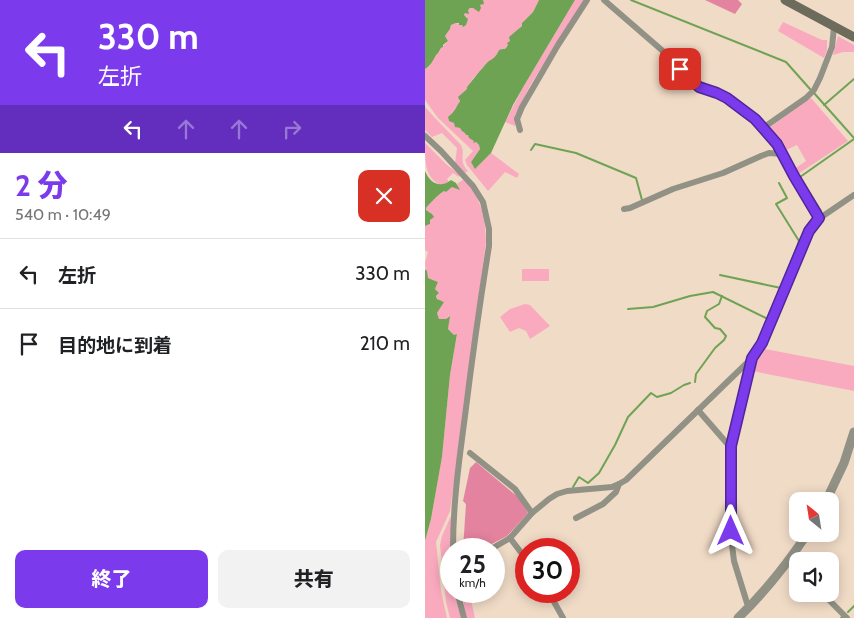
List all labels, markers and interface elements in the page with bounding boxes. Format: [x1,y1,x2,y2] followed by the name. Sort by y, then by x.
[98,15,199,58] text: 330 m
[15,20,80,85] icon: left
[659,48,701,90] pin
[666,55,694,83] icon: arrive
[98,63,142,90] text: 左折
[119,115,147,143] icon: left
[172,115,200,143] icon: ahead
[225,115,253,143] icon: ahead
[278,115,306,143] icon: right
[15,167,68,204] text: 2 分
[358,170,410,222] button: close
[15,205,111,224] text: 540 m · 10:49
[15,260,43,288] icon: left
[355,262,410,285] text: 330 m
[58,264,96,287] text: 左折
[15,330,43,358] icon: arrive
[360,332,410,355] text: 210 m
[58,334,172,357] text: 目的地に到着
[789,492,839,542] north arrow
[789,492,839,602] map controls
[704,504,756,556] position arrow
[515,538,580,603] speed limit sign: 30
[459,549,486,579] text: 25
[15,550,208,608] button: 終了
[218,550,410,608] button: 共有
[789,552,839,602] button: sound
[459,575,486,590] text: km/h

